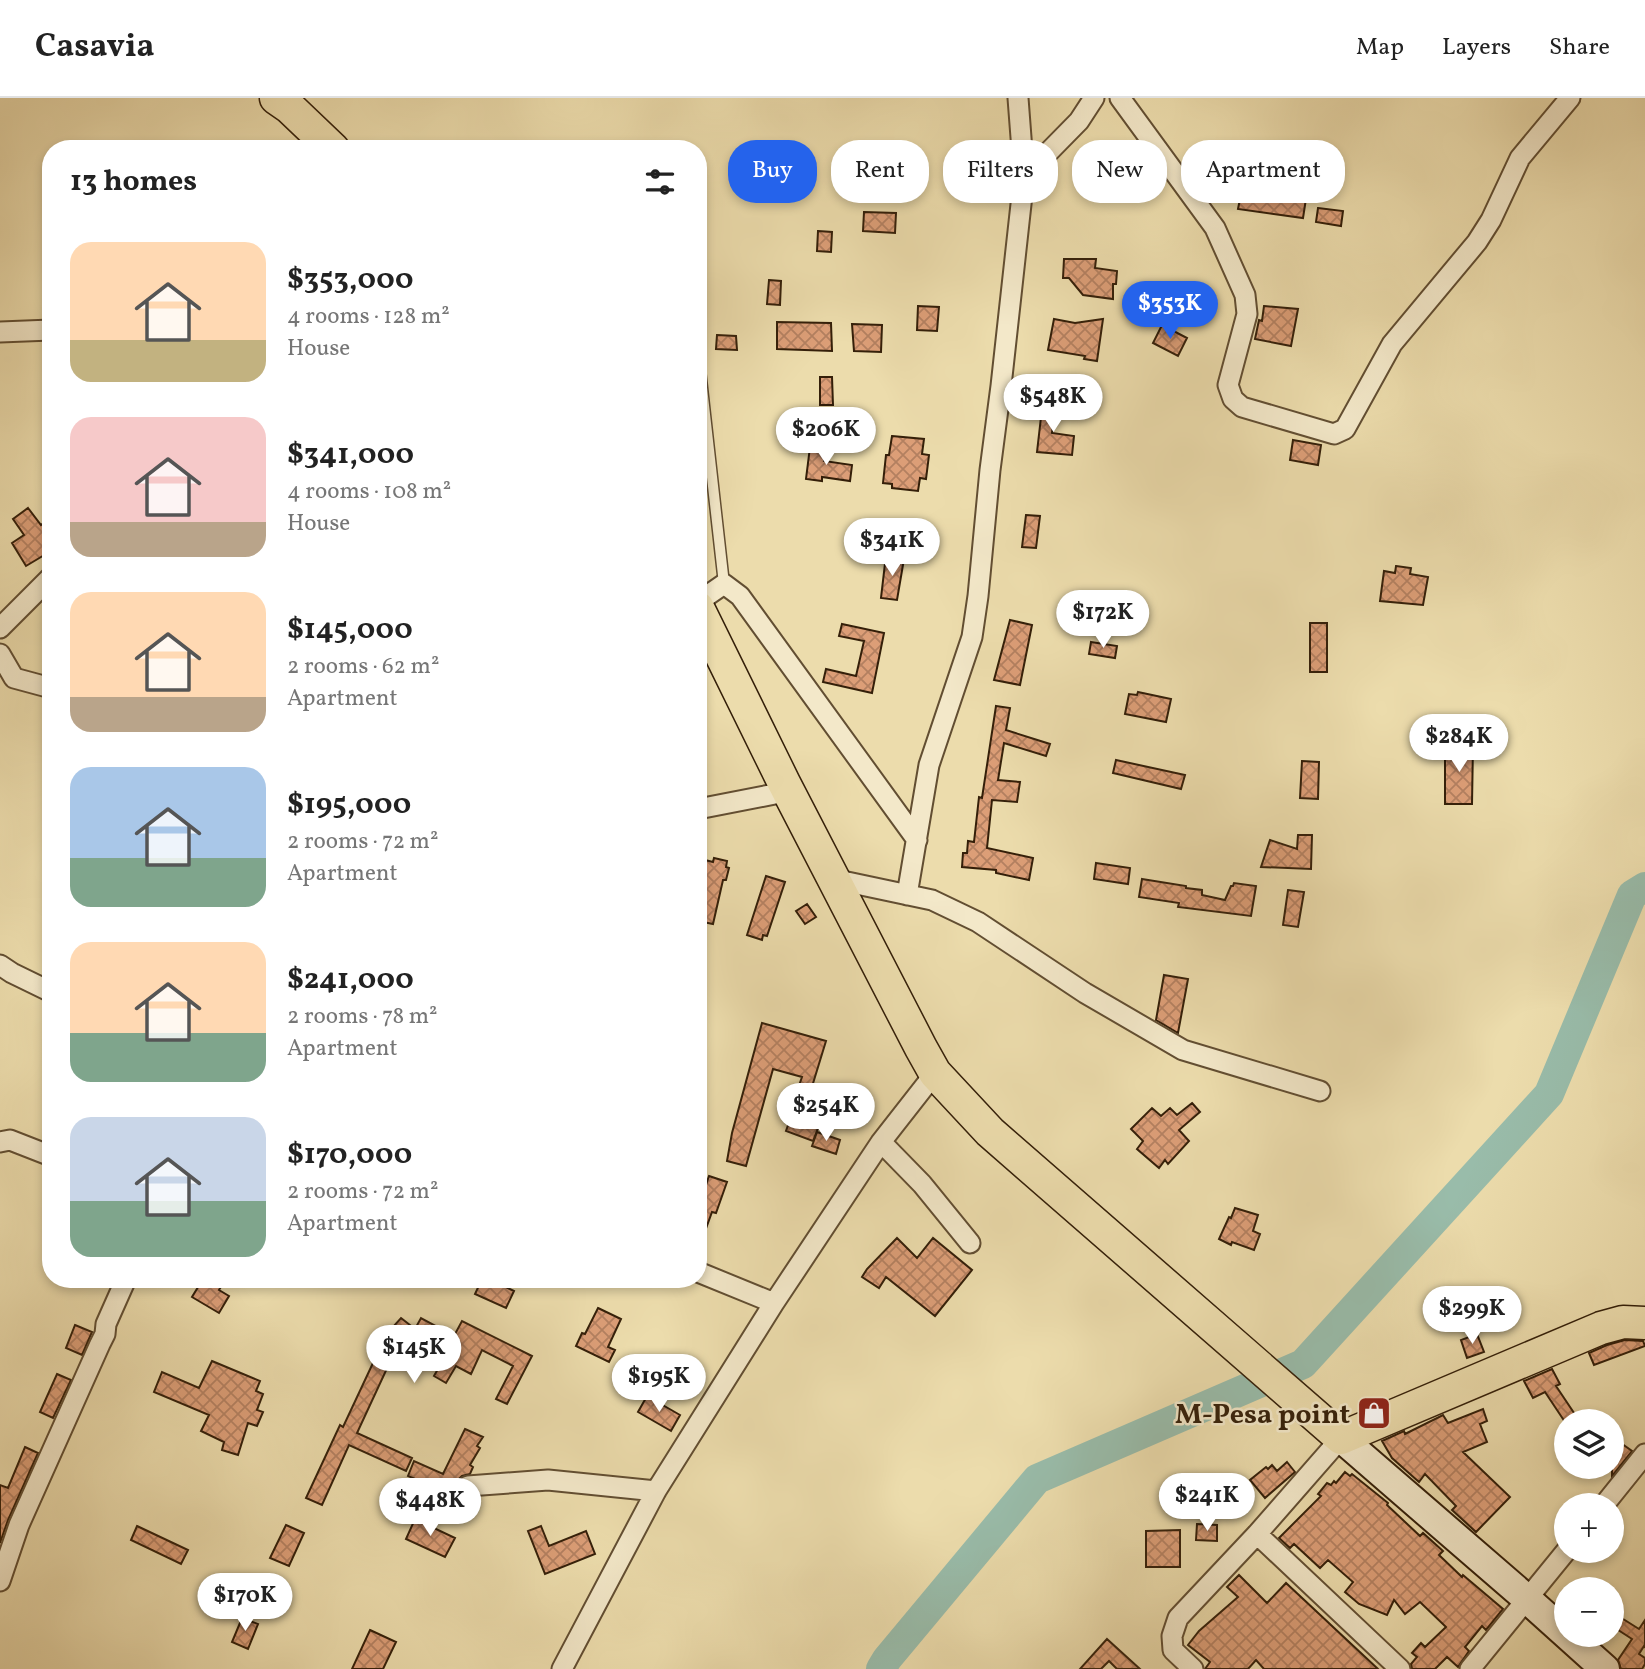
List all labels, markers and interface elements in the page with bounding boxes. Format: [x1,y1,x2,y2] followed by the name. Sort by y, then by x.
[35,25,155,71] text: Casavia
[1356,31,1404,65] text: Map
[1442,31,1511,65] text: Layers
[1549,31,1610,65] text: Share
[728,140,817,203] chip: Buy
[831,140,929,203] chip: Rent
[943,140,1058,203] chip: Filters
[1072,140,1167,203] chip: New
[1181,140,1345,203] chip: Apartment
[70,161,197,203] text: 13 homes
[641,163,679,201] icon: filters
[287,259,413,301] text: $353,000
[126,270,210,354] icon: home
[1121,282,1219,341] pin: $353K
[1138,288,1202,320] text: $353K
[287,301,450,333] text: 4 rooms · 128 m²
[287,333,350,365] text: House
[1004,374,1102,434] pin: $548K
[1020,381,1086,413] text: $548K
[777,408,875,467] pin: $206K
[792,414,860,446] text: $206K
[287,434,414,476] text: $341,000
[126,445,210,529] icon: home
[287,476,451,508] text: 4 rooms · 108 m²
[287,508,350,540] text: House
[843,518,941,578] pin: $341K
[860,525,924,557] text: $341K
[1054,590,1152,650] pin: $172K
[1072,597,1134,629] text: $172K
[287,609,413,651] text: $145,000
[126,620,210,704] icon: home
[287,651,439,683] text: 2 rooms · 62 m²
[287,683,398,715] text: Apartment
[1410,714,1508,774] pin: $284K
[1425,721,1493,753] text: $284K
[287,784,411,826] text: $195,000
[126,795,210,879] icon: home
[287,826,438,858] text: 2 rooms · 72 m²
[287,858,398,890] text: Apartment
[287,959,414,1001] text: $241,000
[126,970,210,1054] icon: home
[287,1001,438,1033] text: 2 rooms · 78 m²
[287,1033,398,1065] text: Apartment
[777,1084,875,1143] pin: $254K
[793,1090,859,1122] text: $254K
[287,1134,412,1176] text: $170,000
[126,1145,210,1229] icon: home
[287,1176,438,1208] text: 2 rooms · 72 m²
[287,1208,398,1240] text: Apartment
[1423,1286,1521,1346] pin: $299K
[1439,1293,1505,1325] text: $299K
[365,1326,463,1385] pin: $145K
[382,1332,446,1364] text: $145K
[610,1354,708,1414] pin: $195K
[628,1361,690,1393] text: $195K
[1355,1394,1393,1432] shop icon: M-Pesa point
[1175,1396,1350,1435] place label: M-Pesa point
[1554,1409,1624,1647] map controls
[1554,1409,1624,1479] button: layers
[1158,1474,1256,1533] pin: $241K
[381,1478,479,1538] pin: $448K
[1175,1480,1239,1512] text: $241K
[395,1485,465,1517] text: $448K
[1554,1493,1624,1563] button: +
[196,1574,294,1633] pin: $170K
[1554,1577,1624,1647] button: −
[213,1580,277,1612] text: $170K

